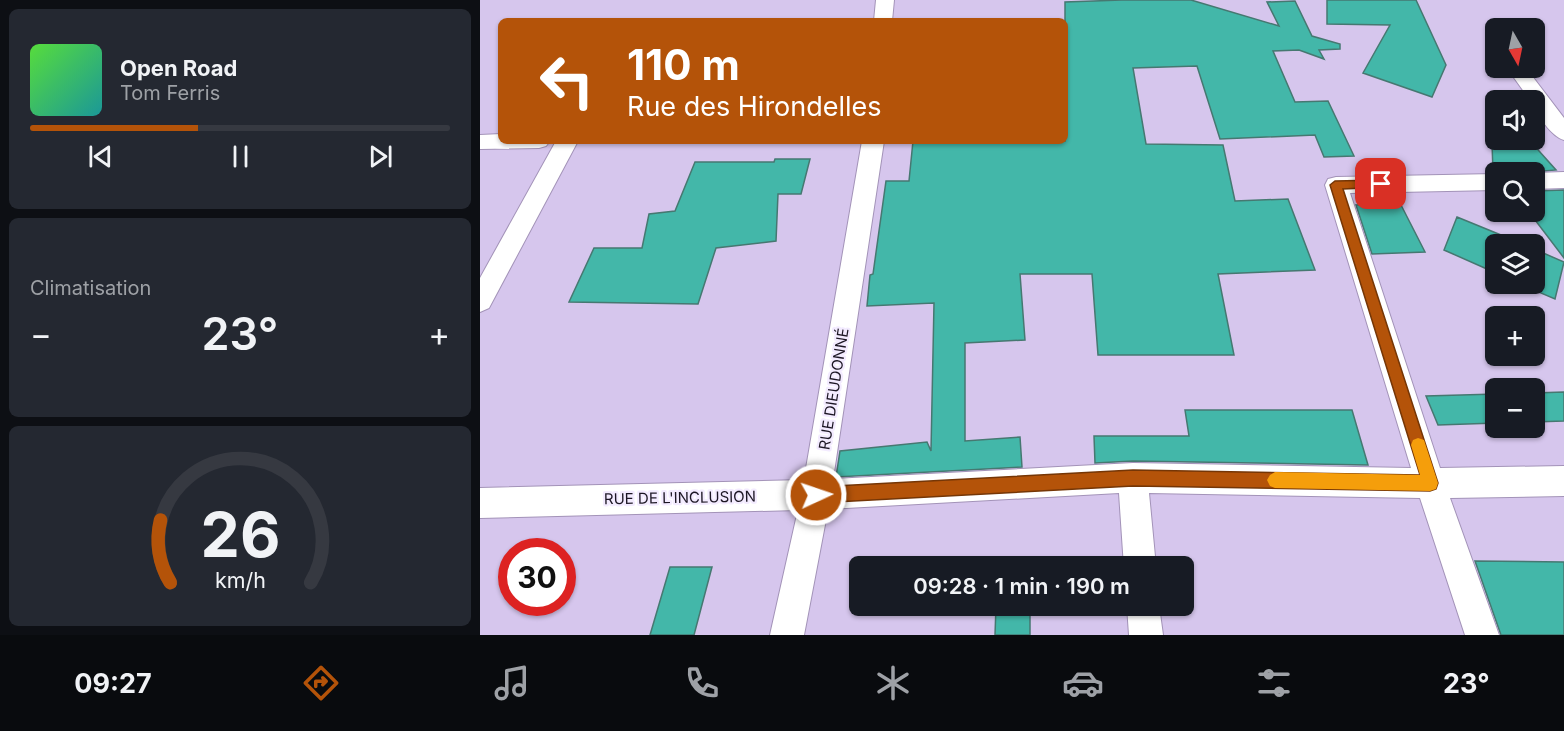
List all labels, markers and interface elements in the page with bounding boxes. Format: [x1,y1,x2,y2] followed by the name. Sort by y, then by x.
[1485,18,1545,78] north arrow
[1485,18,1545,438] map controls
[627,39,740,90] text: 110 m
[528,42,606,120] icon: left
[120,55,237,81] text: Open Road
[120,81,220,105] text: Tom Ferris
[627,90,882,123] text: Rue des Hirondelles
[1485,90,1545,150] button: sound
[84,140,117,173] icon: previous
[224,140,257,173] icon: pause
[364,140,397,173] icon: next
[1355,158,1406,209] pin
[1485,162,1545,222] button: search
[1364,167,1397,200] icon: arrive
[1485,234,1545,294] button: layers
[30,276,151,300] text: Climatisation
[202,306,278,361] text: 23°
[1485,306,1545,366] button: +
[30,314,52,354] text: −
[428,314,450,354] text: +
[815,327,853,451] street label: RUE DIEUDONNÉ
[1485,378,1545,438] button: −
[784,463,848,527] position arrow
[604,487,756,508] street label: RUE DE L'INCLUSION
[200,497,280,572] text: 26
[498,538,576,616] speed limit sign: 30
[215,568,265,594] text: km/h
[913,573,1130,599] text: 09:28 · 1 min · 190 m
[300,662,342,704] icon: directions
[491,662,533,704] icon: music
[681,662,723,704] icon: phone
[872,662,914,704] icon: climate
[1062,662,1104,704] icon: car
[1253,662,1295,704] icon: filters
[74,667,152,700] text: 09:27
[1443,667,1490,700] text: 23°

